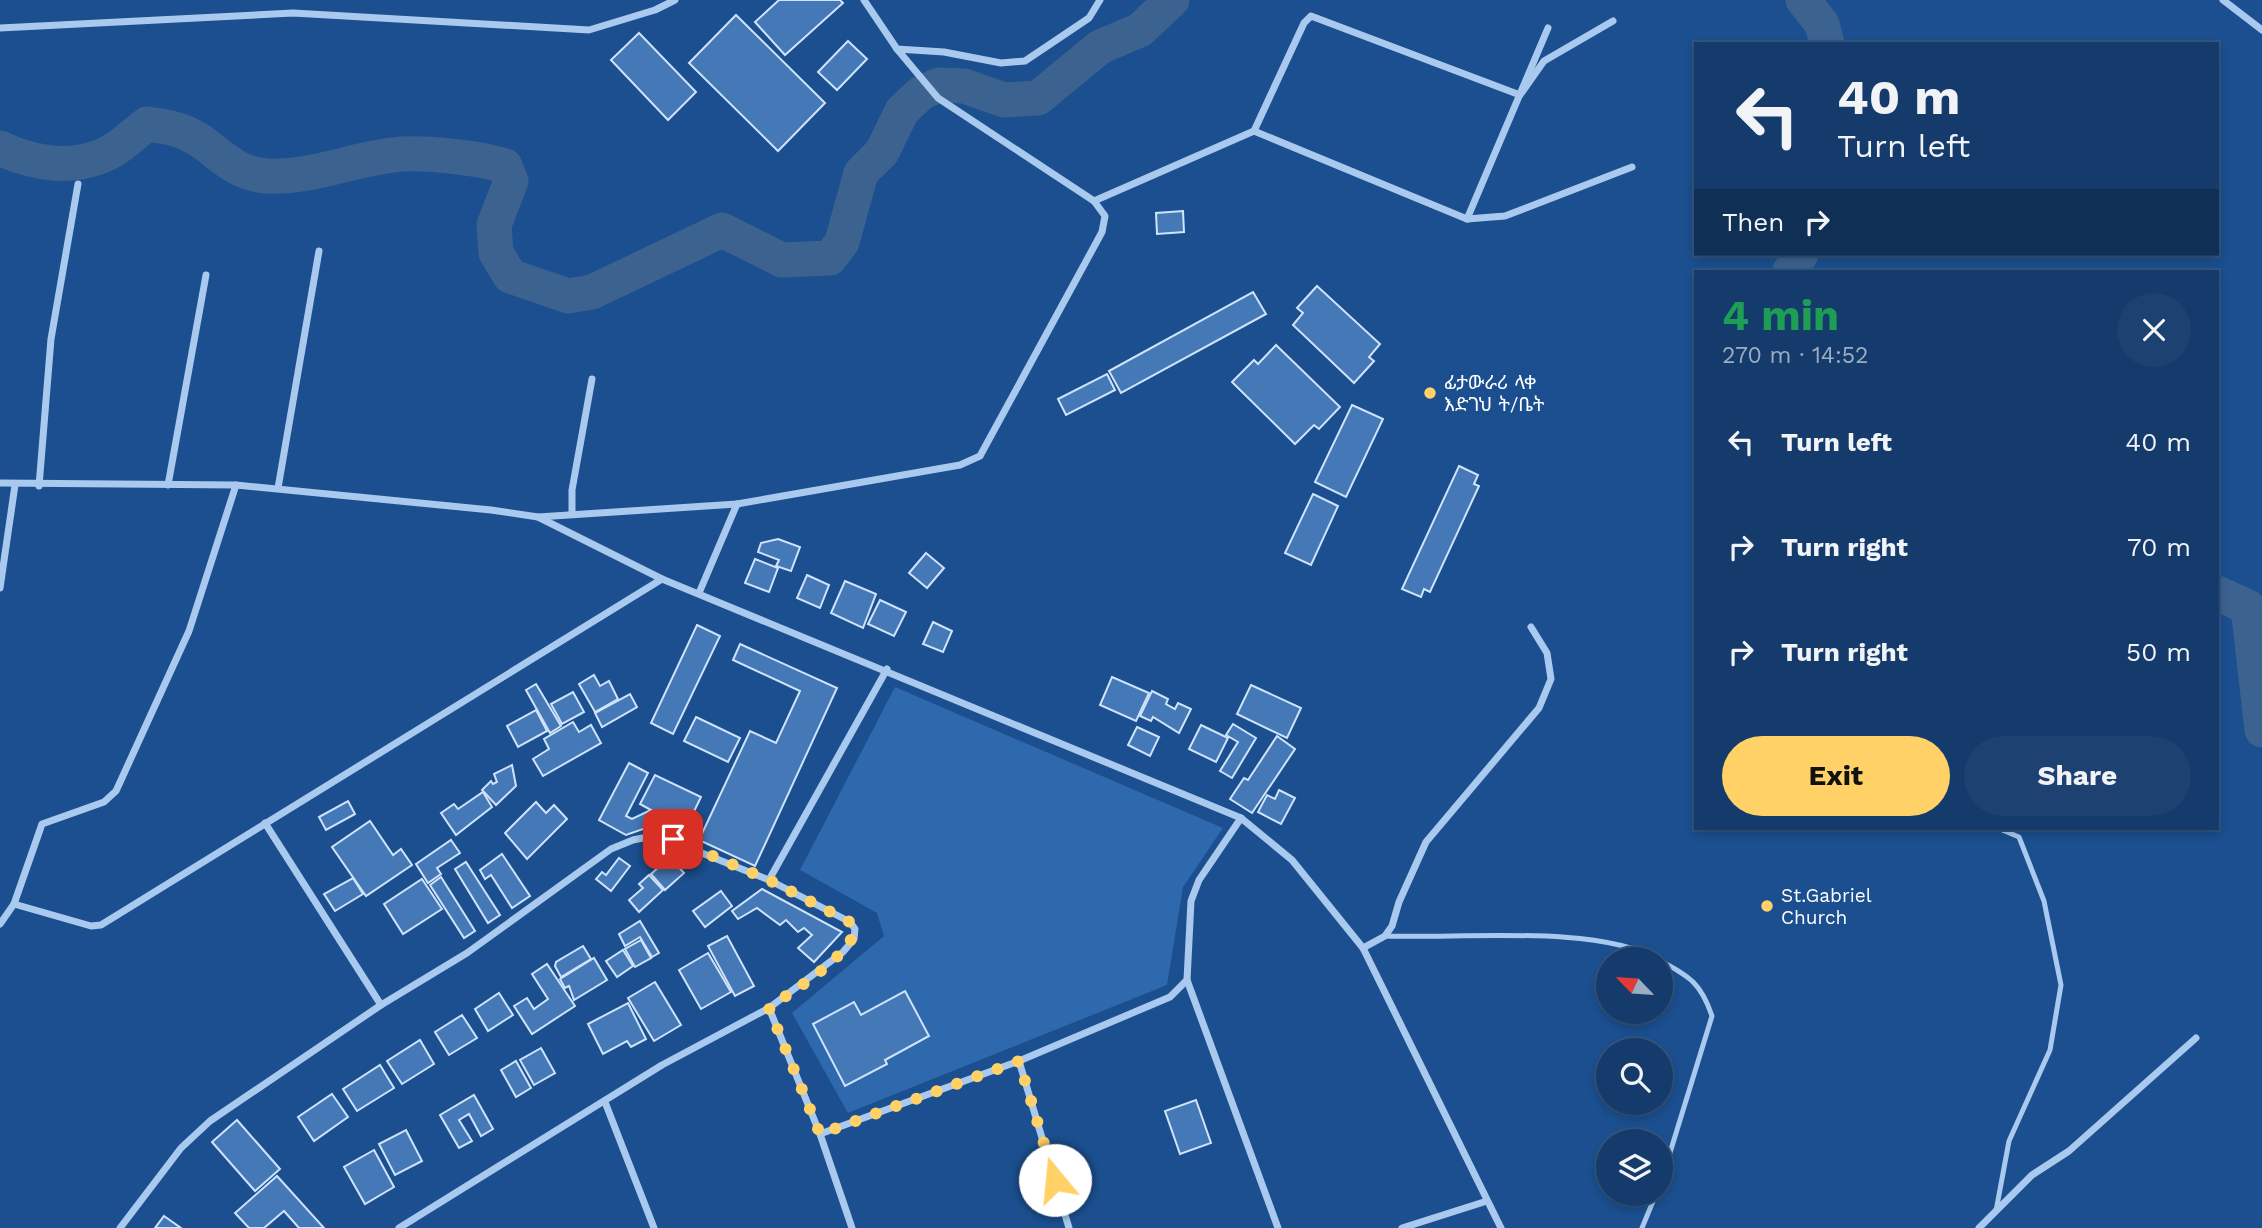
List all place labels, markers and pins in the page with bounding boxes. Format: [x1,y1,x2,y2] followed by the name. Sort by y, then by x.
[1444,371,1545,416] place label: ፊታውራሪ ላቀ እድገህ ት/ቤት
[1422,385,1438,401] marker: ፊታውራሪ ላቀ እድገህ ት/ቤት
[643,809,703,869] pin
[1781,884,1872,929] place label: St.Gabriel Church
[1759,898,1775,914] marker: St.Gabriel Church

